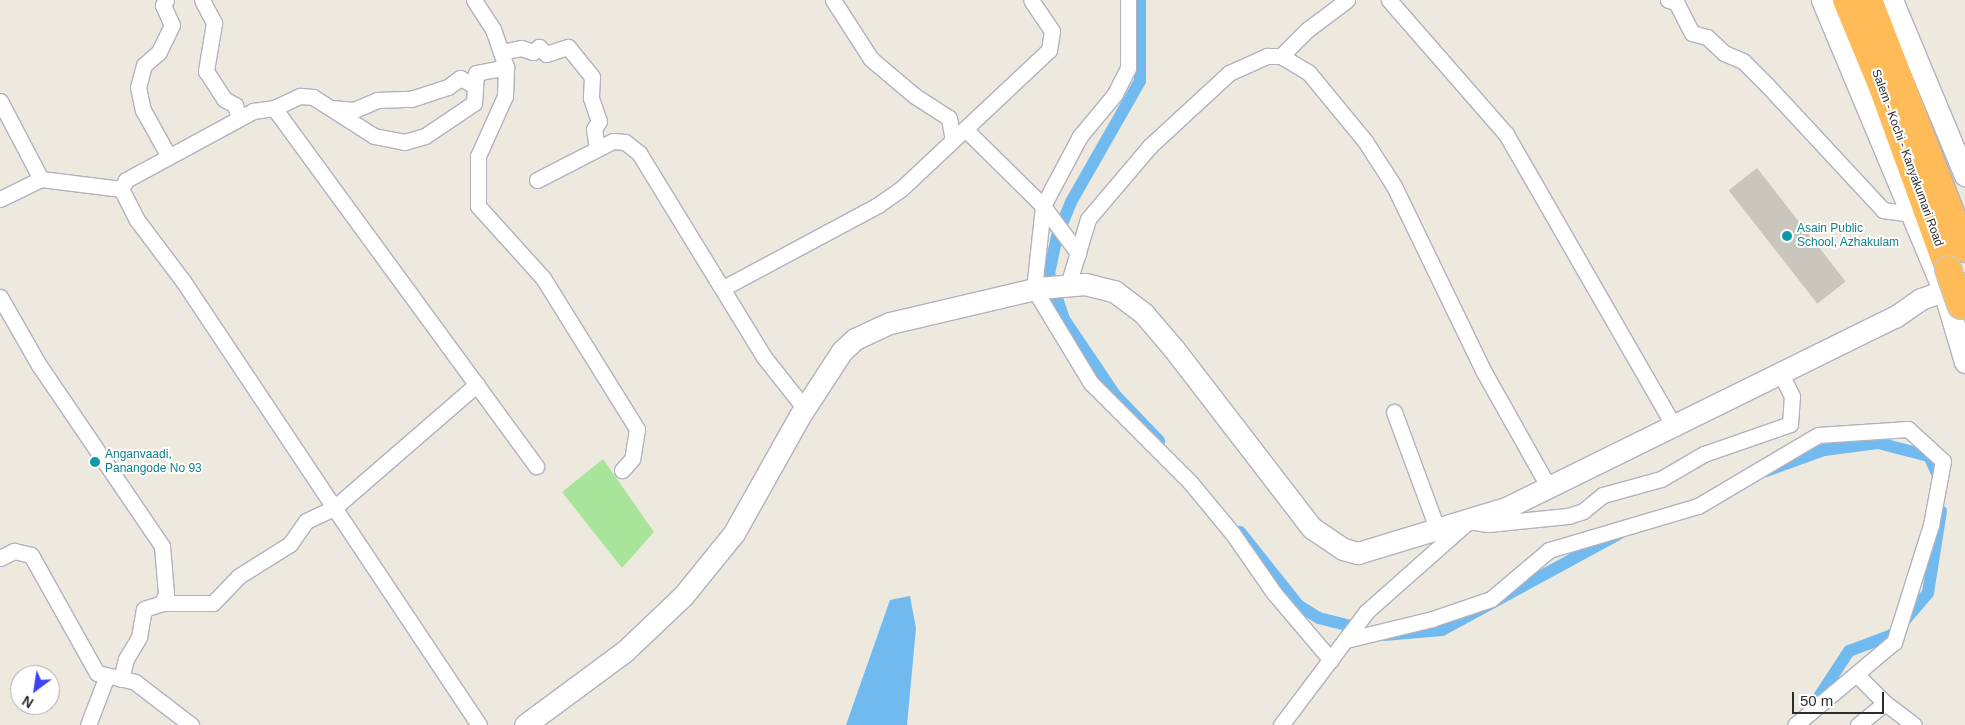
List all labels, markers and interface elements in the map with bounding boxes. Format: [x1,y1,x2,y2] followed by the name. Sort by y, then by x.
[1868,67,1946,249] street label: Salem - Kochi - Kanyakumari Road
[1797,222,1900,250] place label: Asain Public School, Azhakulam
[1781,230,1793,242] marker: Asain Public School, Azhakulam
[105,448,202,476] place label: Anganvaadi, Panangode No 93
[89,456,101,468] marker: Anganvaadi, Panangode No 93
[10,665,60,715] north arrow
[1795,682,1888,714] scale bar
[1800,692,1833,709] text: 50 m
[19,693,36,711] text: N

